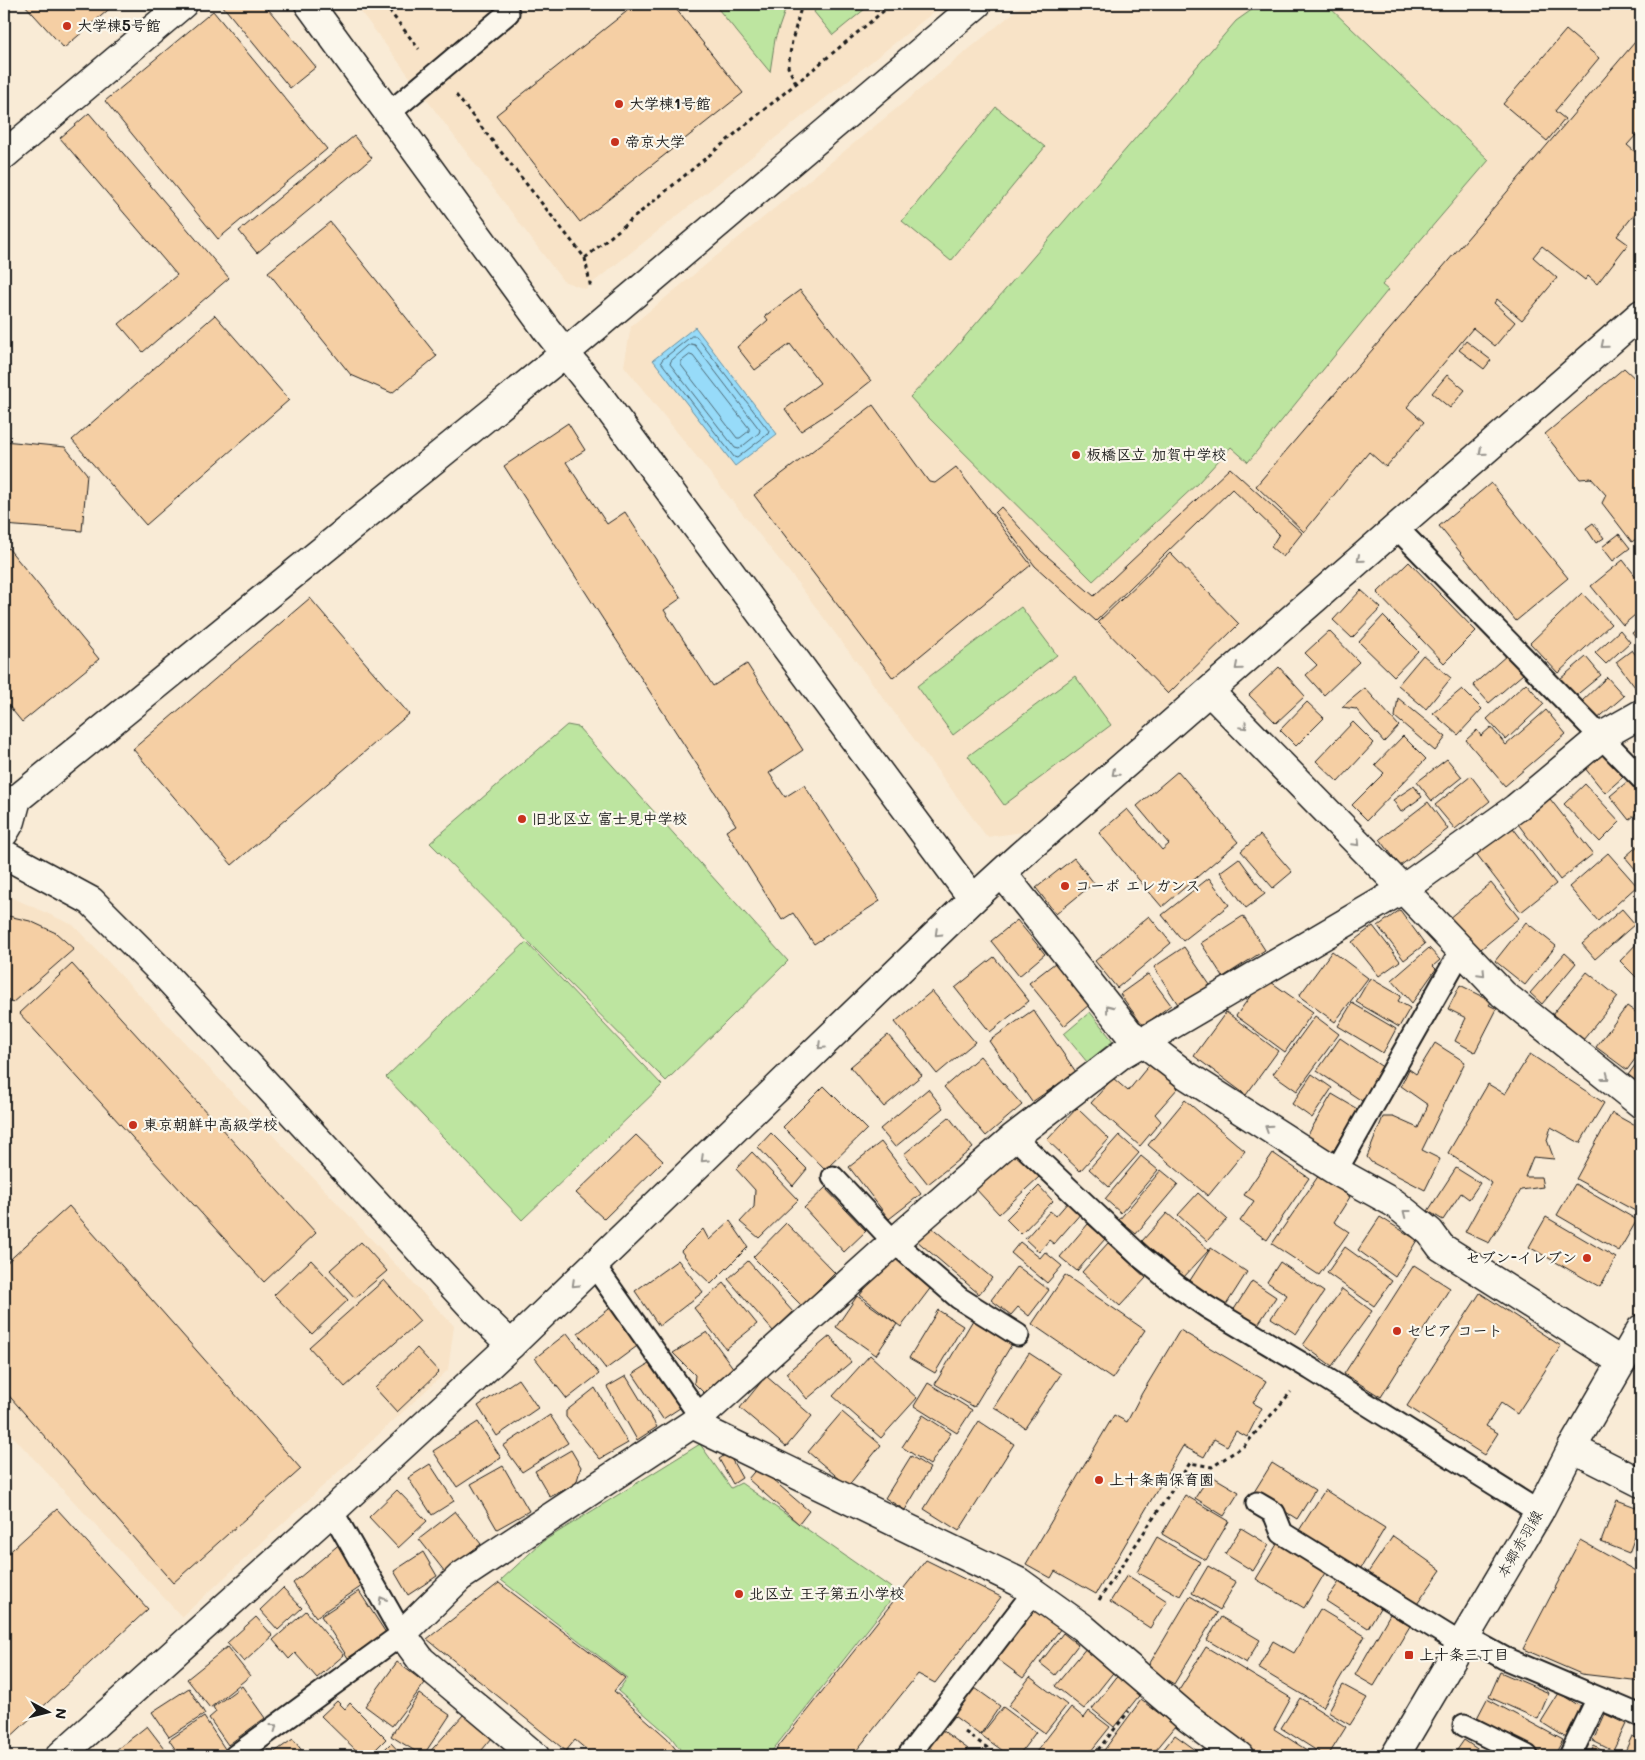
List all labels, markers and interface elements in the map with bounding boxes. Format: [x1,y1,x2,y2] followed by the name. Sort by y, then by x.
[77,15,161,35] place label: 大学棟5号館
[61,20,73,32] marker: 大学棟5号館
[629,93,711,113] place label: 大学棟1号館
[613,98,625,110] marker: 大学棟1号館
[625,131,685,151] place label: 帝京大学
[609,136,621,148] marker: 帝京大学
[1601,340,1610,348] one-way arrow
[1086,444,1226,464] place label: 板橋区立 加賀中学校
[1478,446,1487,455] one-way arrow
[1070,449,1082,461] marker: 板橋区立 加賀中学校
[1356,553,1365,562] one-way arrow
[1235,661,1244,669] one-way arrow
[1238,721,1247,730] one-way arrow
[1112,767,1121,776] one-way arrow
[532,808,687,828] place label: 旧北区立 富士見中学校
[516,813,528,825] marker: 旧北区立 富士見中学校
[1351,837,1360,846] one-way arrow
[1075,875,1200,895] place label: コーポ エレガンス
[1059,880,1071,892] marker: コーポ エレガンス
[935,927,944,936] one-way arrow
[1476,967,1485,976] one-way arrow
[1106,1004,1115,1014] one-way arrow
[818,1040,827,1049] one-way arrow
[1601,1071,1610,1080] one-way arrow
[143,1114,278,1134] place label: 東京朝鮮中高級学校
[127,1119,139,1131] marker: 東京朝鮮中高級学校
[1265,1125,1274,1134] one-way arrow
[701,1153,710,1162] one-way arrow
[1403,1210,1412,1219] one-way arrow
[1466,1247,1577,1267] place label: セブン-イレブン
[1581,1252,1593,1264] marker: セブン-イレブン
[571,1278,580,1287] one-way arrow
[1407,1320,1502,1340] place label: セピア コート
[1391,1325,1403,1337] marker: セピア コート
[1109,1469,1214,1489] place label: 上十条南保育園
[1093,1474,1105,1486] marker: 上十条南保育園
[1492,1506,1547,1581] street label: 本郷赤羽線
[749,1583,904,1603] place label: 北区立 王子第五小学校
[733,1588,745,1600] marker: 北区立 王子第五小学校
[379,1596,389,1605] one-way arrow
[1419,1644,1509,1664] place label: 上十条三丁目
[1403,1649,1415,1661] marker: 上十条三丁目
[22,1688,72,1738] north arrow
[51,1707,71,1720] text: N
[268,1725,277,1733] one-way arrow

